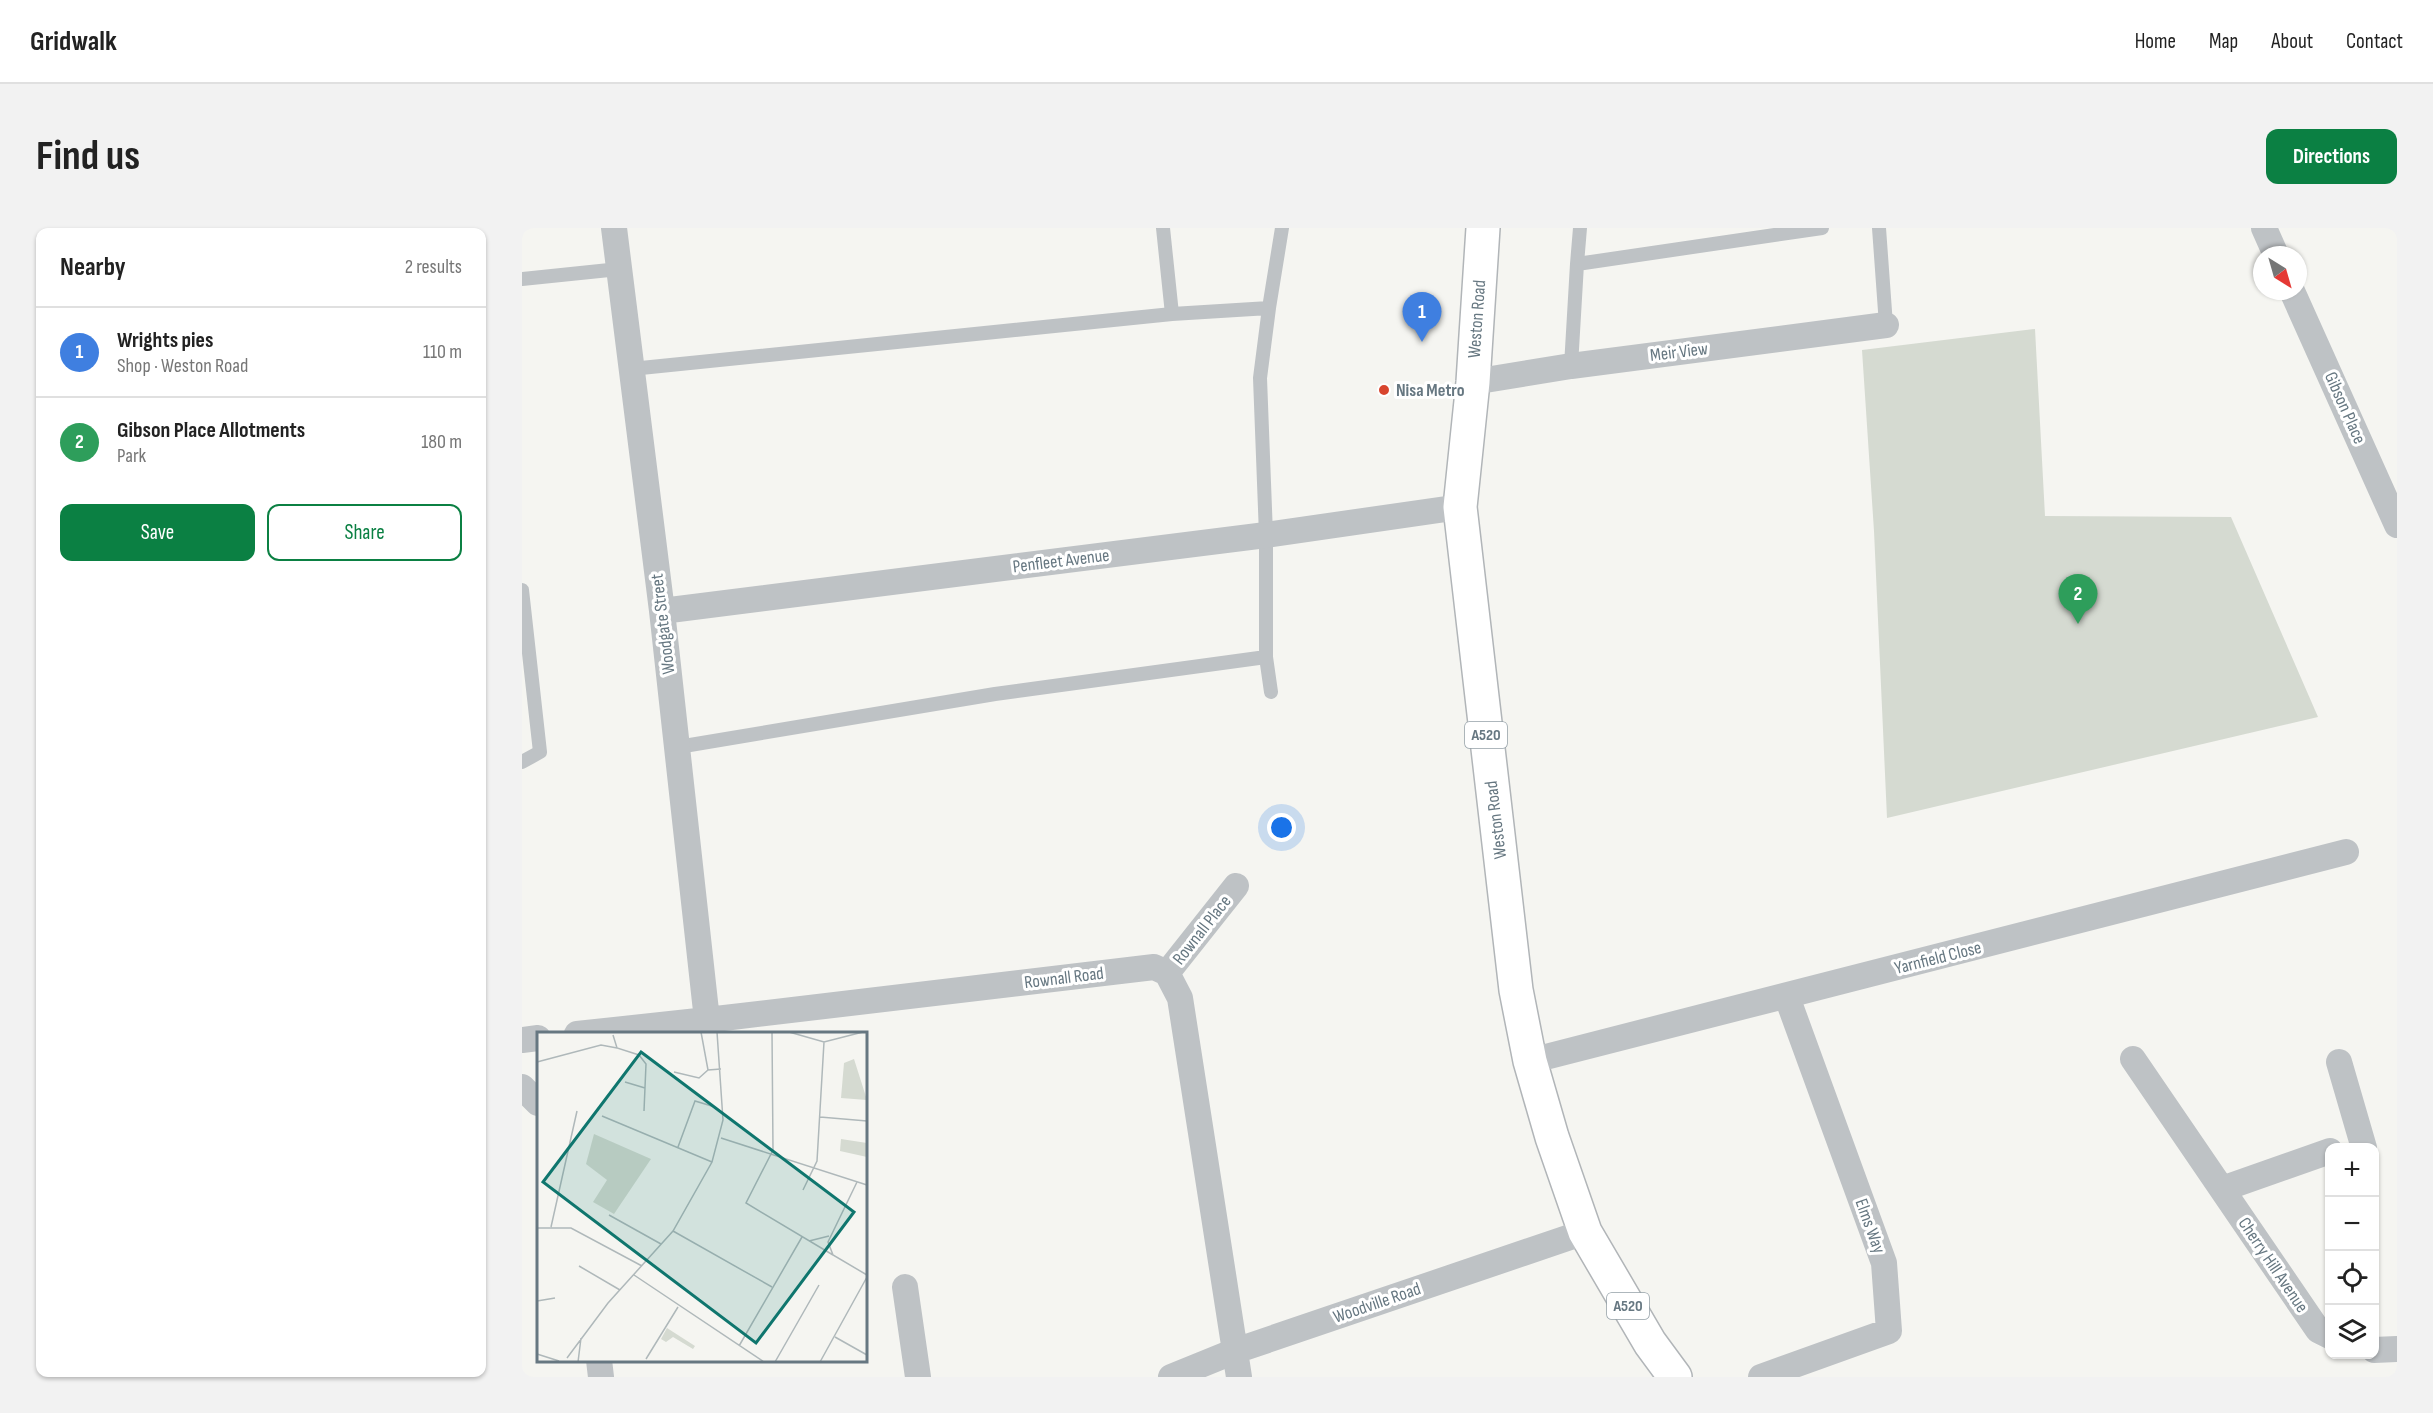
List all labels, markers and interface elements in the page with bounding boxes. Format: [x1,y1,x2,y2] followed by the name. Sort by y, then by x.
[30,25,117,58] text: Gridwalk
[2135,29,2176,54] text: Home
[2209,29,2238,54] text: Map
[2271,29,2313,54] text: About
[2346,29,2403,54] text: Contact
[2266,129,2397,184] button: Directions
[36,131,140,182] text: Find us
[2253,246,2307,300] north arrow
[60,252,126,283] text: Nearby
[405,255,462,279] text: 2 results
[1464,279,1490,359] street label: Weston Road
[1402,292,1442,342] pin: 1
[117,327,213,354] text: Wrights pies
[1649,338,1709,366] street label: Meir View
[76,340,83,364] text: 1
[423,340,462,364] text: 110 m
[117,354,248,378] text: Shop · Weston Road
[2320,369,2370,447] street label: Gibson Place
[1396,380,1465,401] place label: Nisa Metro
[1377,383,1391,397] marker: Nisa Metro
[117,417,305,444] text: Gibson Place Allotments
[75,430,84,454] text: 2
[421,430,462,454] text: 180 m
[117,444,146,468] text: Park
[60,504,255,561] button: Save
[267,504,462,561] button: Share
[1011,545,1111,577] street label: Penfleet Avenue
[646,572,680,675] street label: Woodgate Street
[2058,574,2098,624] pin: 2
[1465,722,1507,748] road number: A520
[1481,780,1511,860] street label: Weston Road
[1267,813,1296,842] your location
[1168,891,1236,969] street label: Rownall Place
[1892,937,1984,979] street label: Yarnfield Close
[1023,963,1105,993] street label: Rownall Road
[537,1032,867,1362] inset map
[2325,1143,2379,1359] map controls
[2325,1143,2379,1197] button: +
[1850,1196,1890,1256] street label: Elms Way
[2325,1197,2379,1251] button: −
[2234,1214,2312,1316] street label: Cherry Hill Avenue
[2325,1251,2379,1305] button: locate
[1331,1278,1423,1328] street label: Woodville Road
[1607,1293,1649,1319] road number: A520
[2325,1305,2379,1359] button: layers

